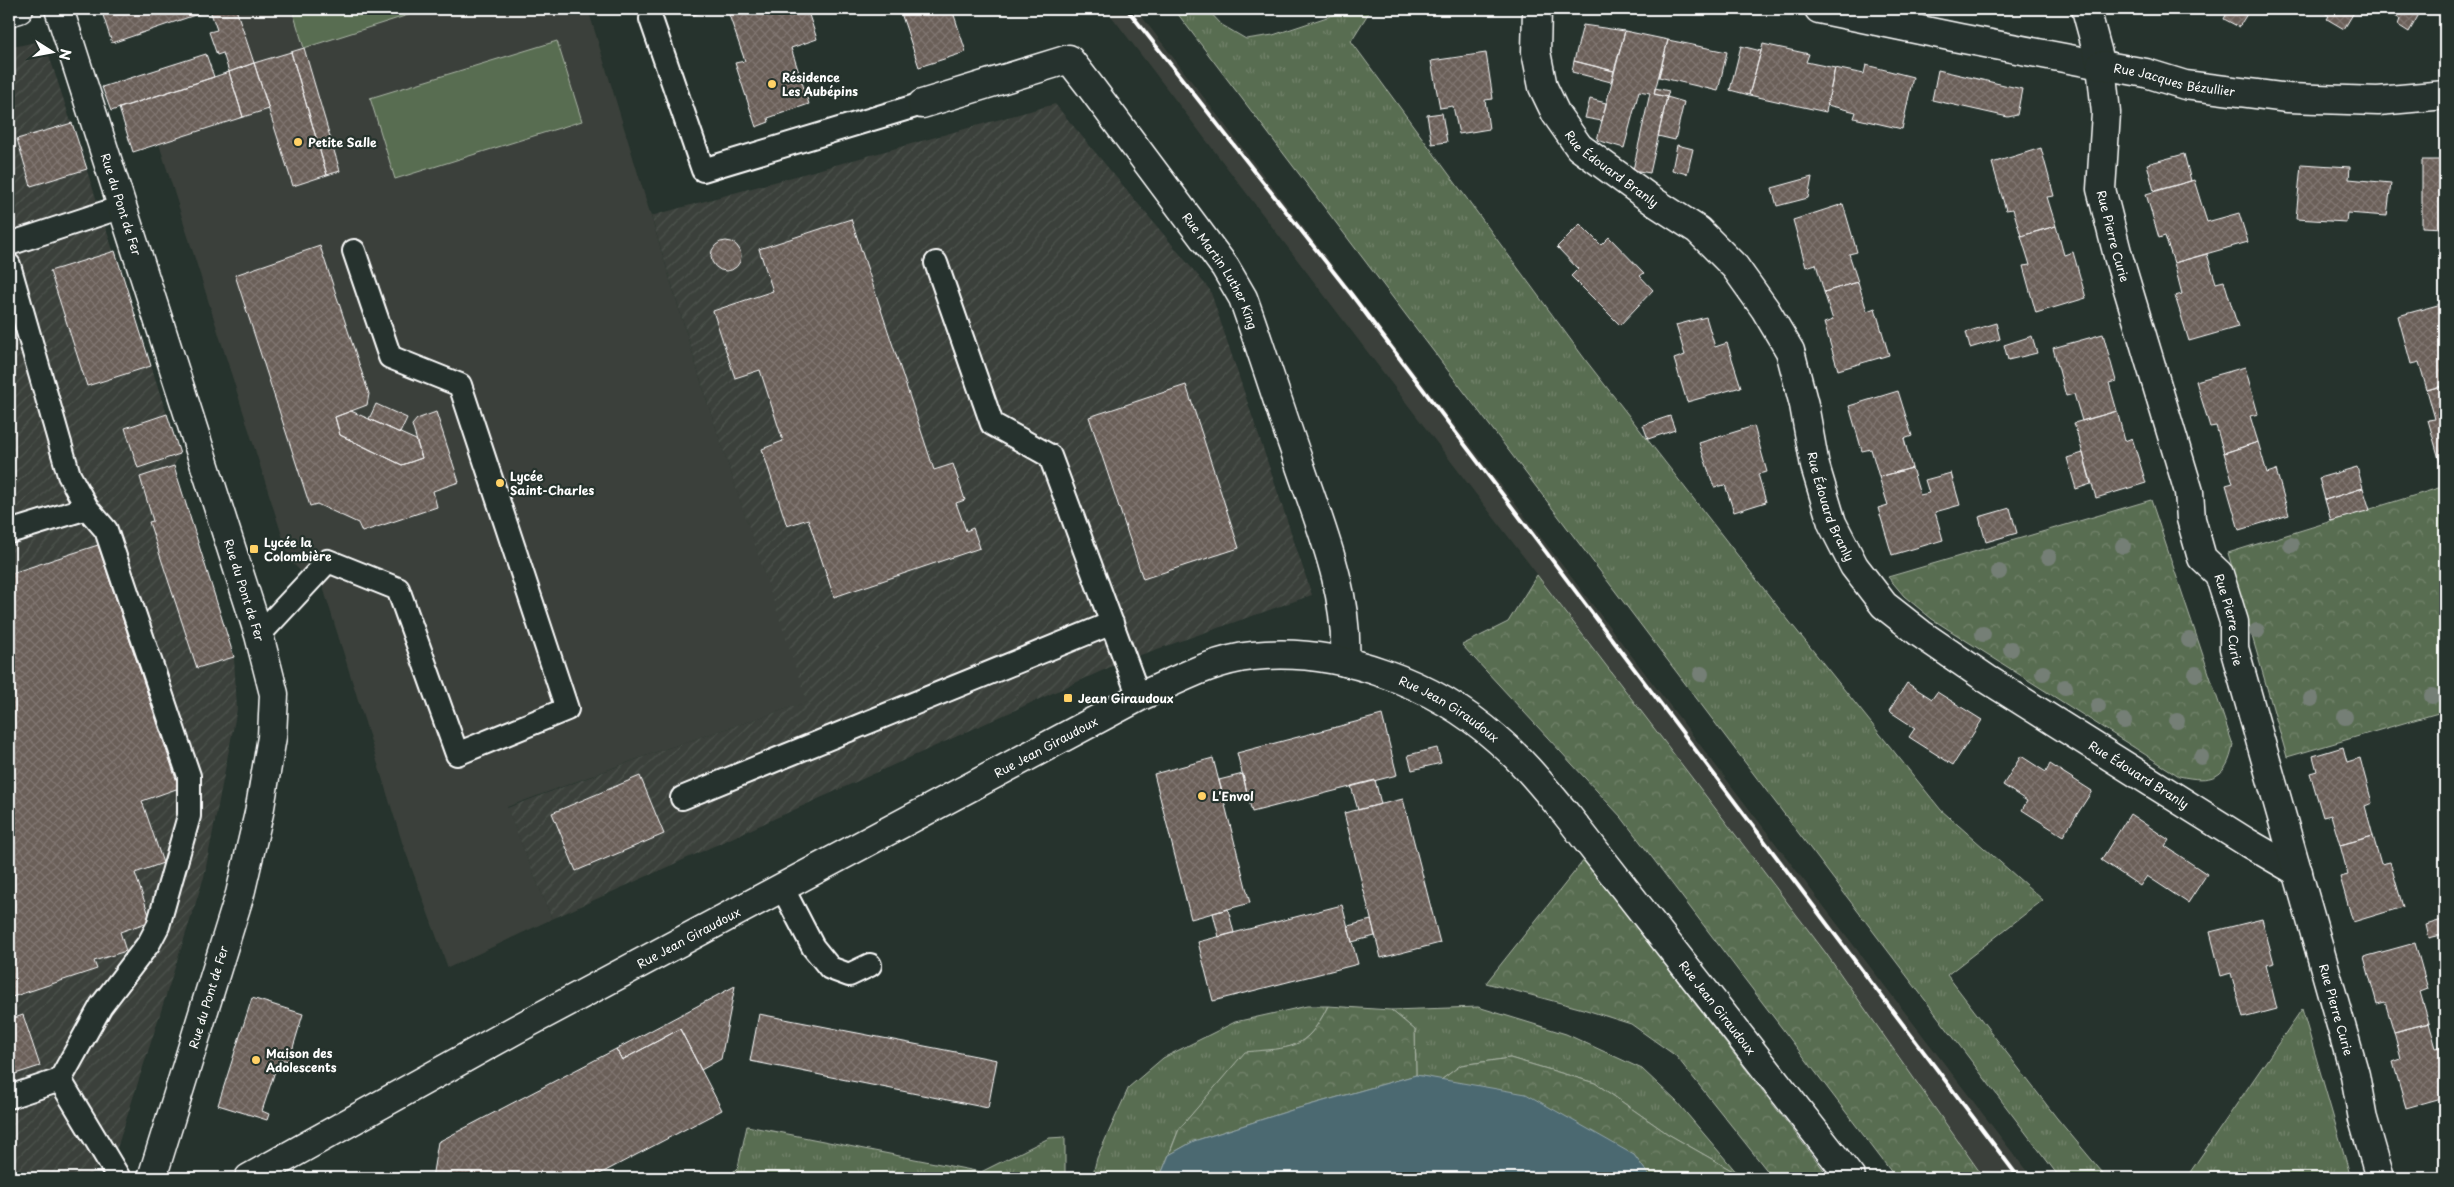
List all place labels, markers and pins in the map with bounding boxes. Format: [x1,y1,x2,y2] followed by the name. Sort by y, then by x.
[782,68,858,100] place label: Résidence Les Aubépins
[766,78,778,90] marker: Résidence Les Aubépins
[308,133,377,151] place label: Petite Salle
[292,136,304,148] marker: Petite Salle
[510,467,595,499] place label: Lycée Saint-Charles
[494,477,506,489] marker: Lycée Saint-Charles
[264,533,332,565] place label: Lycée la Colombière
[248,543,260,555] marker: Lycée la Colombière
[1078,689,1174,707] place label: Jean Giraudoux
[1062,692,1074,704] marker: Jean Giraudoux
[1212,787,1254,805] place label: L'Envol
[1196,790,1208,802] marker: L'Envol
[265,1044,337,1076] place label: Maison des Adolescents
[250,1054,262,1066] marker: Maison des Adolescents

